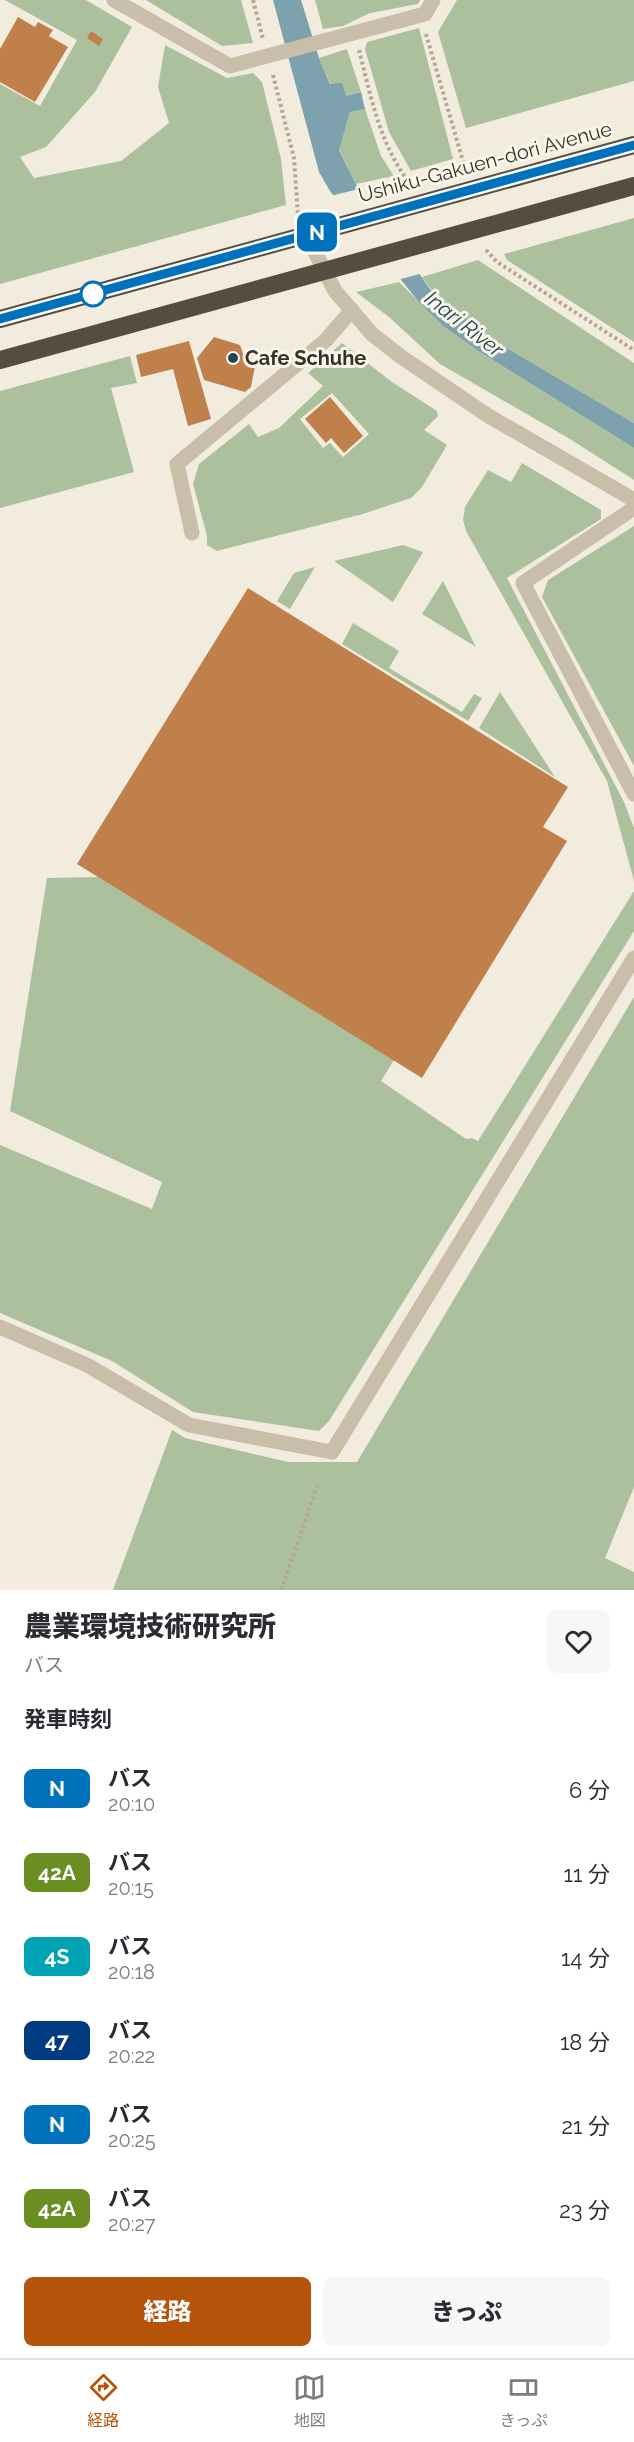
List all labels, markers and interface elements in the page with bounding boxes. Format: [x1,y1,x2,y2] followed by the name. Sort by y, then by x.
[356,117,615,207] street label: Ushiku-Gakuen-dori Avenue
[298,212,336,252] line badge: N
[309,220,325,245] text: N
[80,281,106,307] unlabelled marker
[420,285,509,362] water label: Inari River
[245,346,366,370] place label: Cafe Schuhe
[226,351,240,365] marker: Cafe Schuhe
[24,1610,276,1643] text: 農業環境技術研究所
[547,1610,610,1673] button: heart
[24,1653,64,1677] text: バス
[24,1706,112,1732] text: 発車時刻
[108,1765,152,1791] text: バス
[49,1776,65,1801] text: N
[569,1777,610,1803] text: 6 分
[108,1792,155,1816] text: 20:10
[108,1849,152,1875] text: バス
[38,1860,76,1885] text: 42A
[564,1861,610,1887] text: 11 分
[108,1876,154,1900] text: 20:15
[108,1933,152,1959] text: バス
[45,1944,69,1969] text: 4S
[561,1945,610,1971] text: 14 分
[108,1960,155,1984] text: 20:18
[108,2017,152,2043] text: バス
[45,2028,69,2053] text: 47
[560,2029,610,2055] text: 18 分
[108,2044,155,2068] text: 20:22
[108,2101,152,2127] text: バス
[49,2112,65,2137] text: N
[562,2113,610,2139] text: 21 分
[108,2128,156,2152] text: 20:25
[108,2185,152,2211] text: バス
[38,2196,76,2221] text: 42A
[559,2197,610,2223] text: 23 分
[108,2212,156,2236] text: 20:27
[24,2277,311,2346] button: 経路
[323,2277,610,2346] button: きっぷ
[87,2371,120,2431] tab: 経路
[293,2371,326,2431] tab: 地図
[500,2371,547,2431] tab: きっぷ

